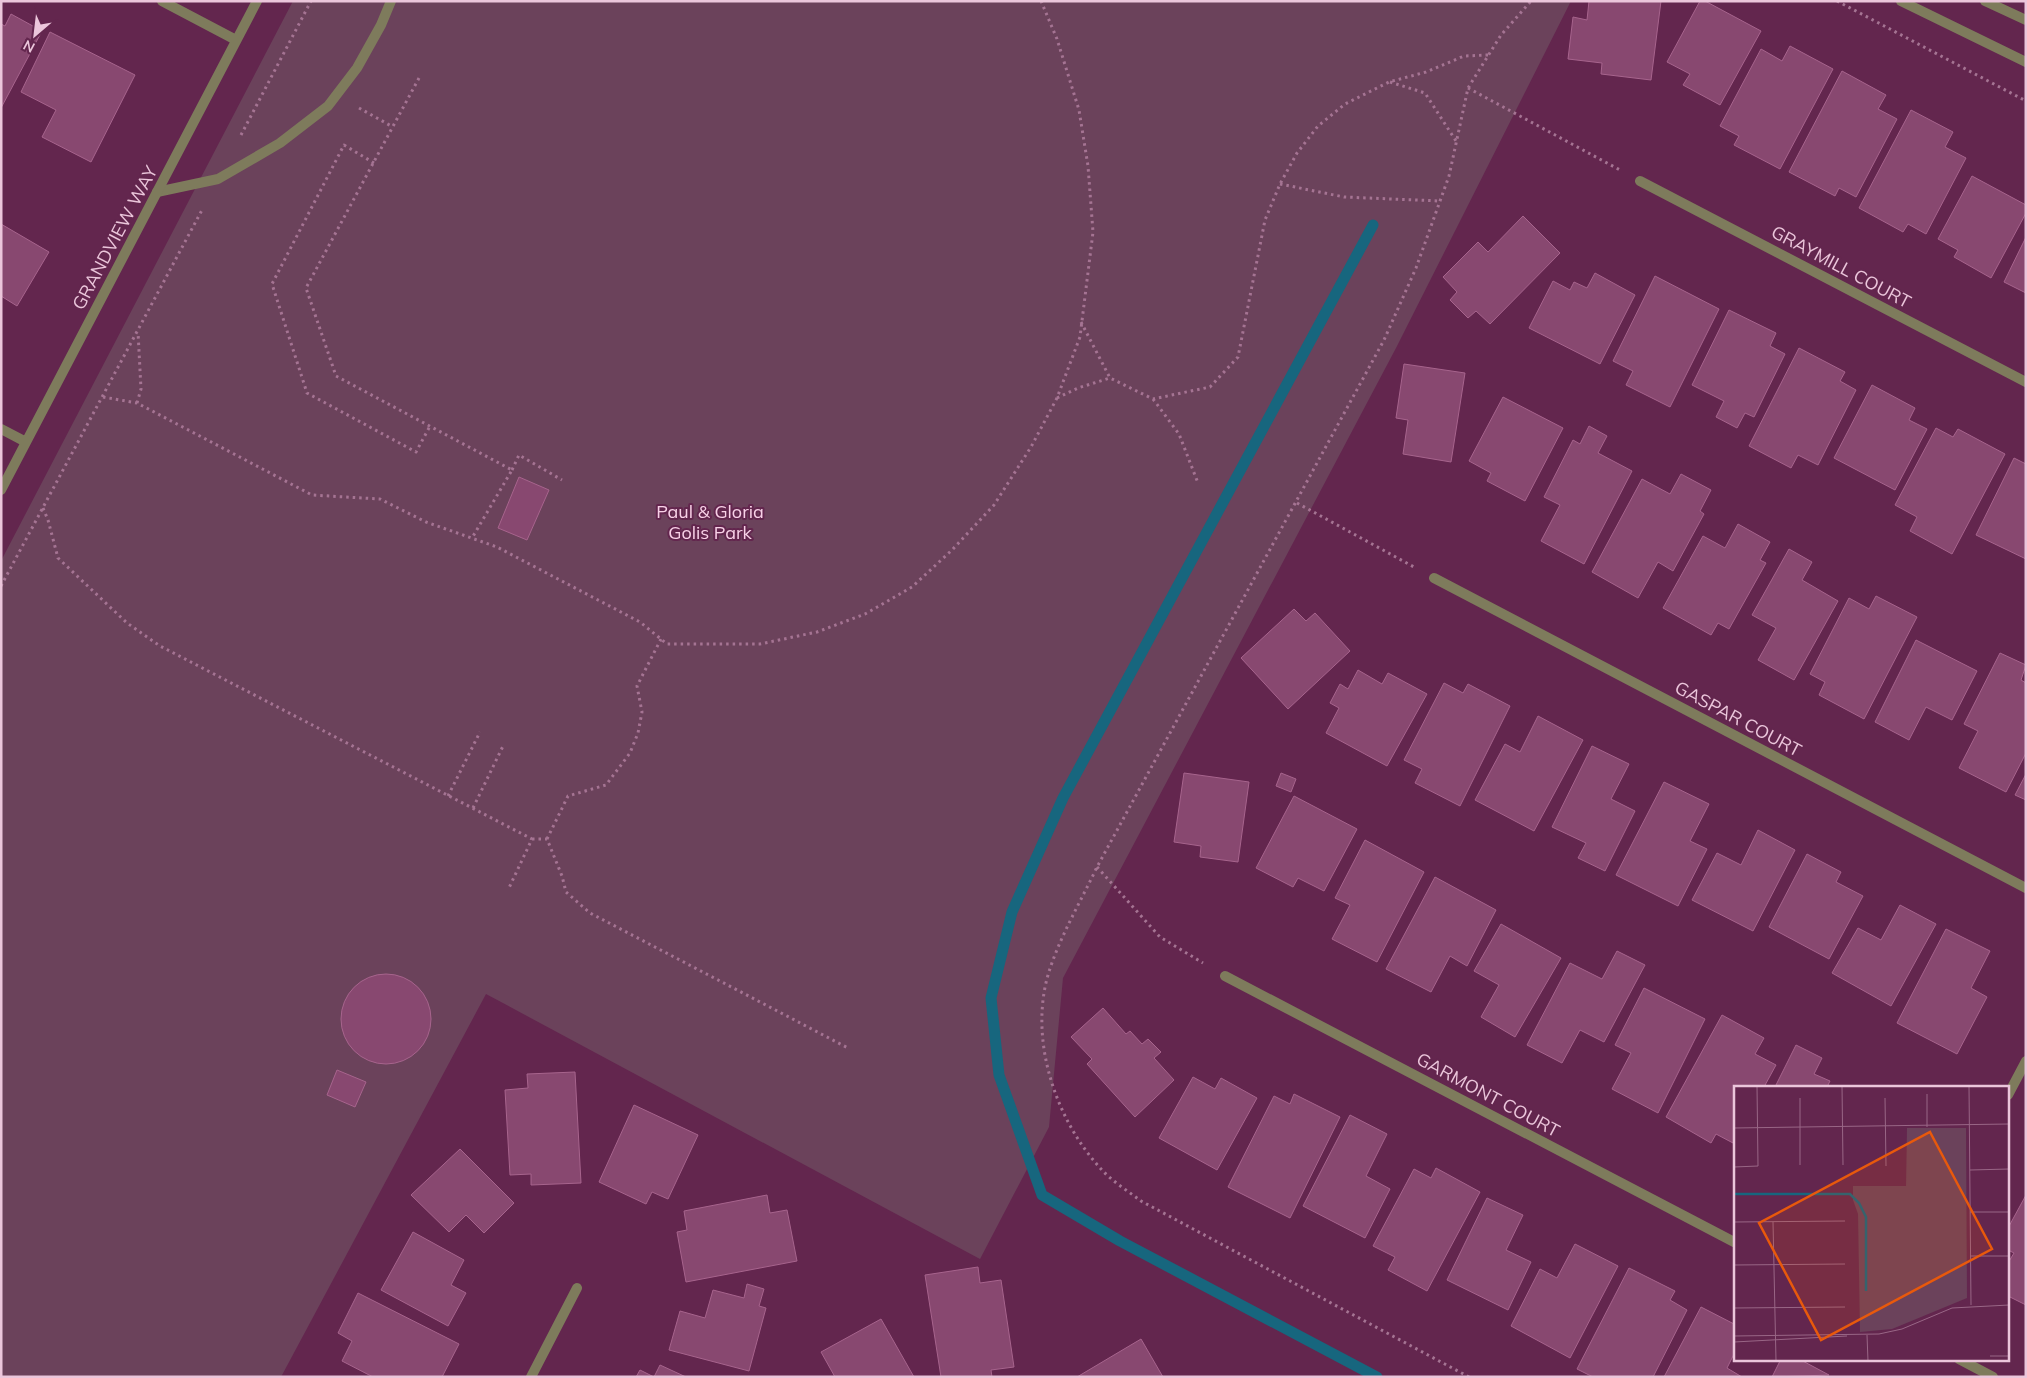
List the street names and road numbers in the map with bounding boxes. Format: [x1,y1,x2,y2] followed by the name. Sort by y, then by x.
[67,161,163,314] street label: GRANDVIEW WAY
[1767,220,1915,313] street label: GRAYMILL COURT
[1671,675,1806,762] street label: GASPAR COURT
[1413,1047,1564,1142] street label: GARMONT COURT

